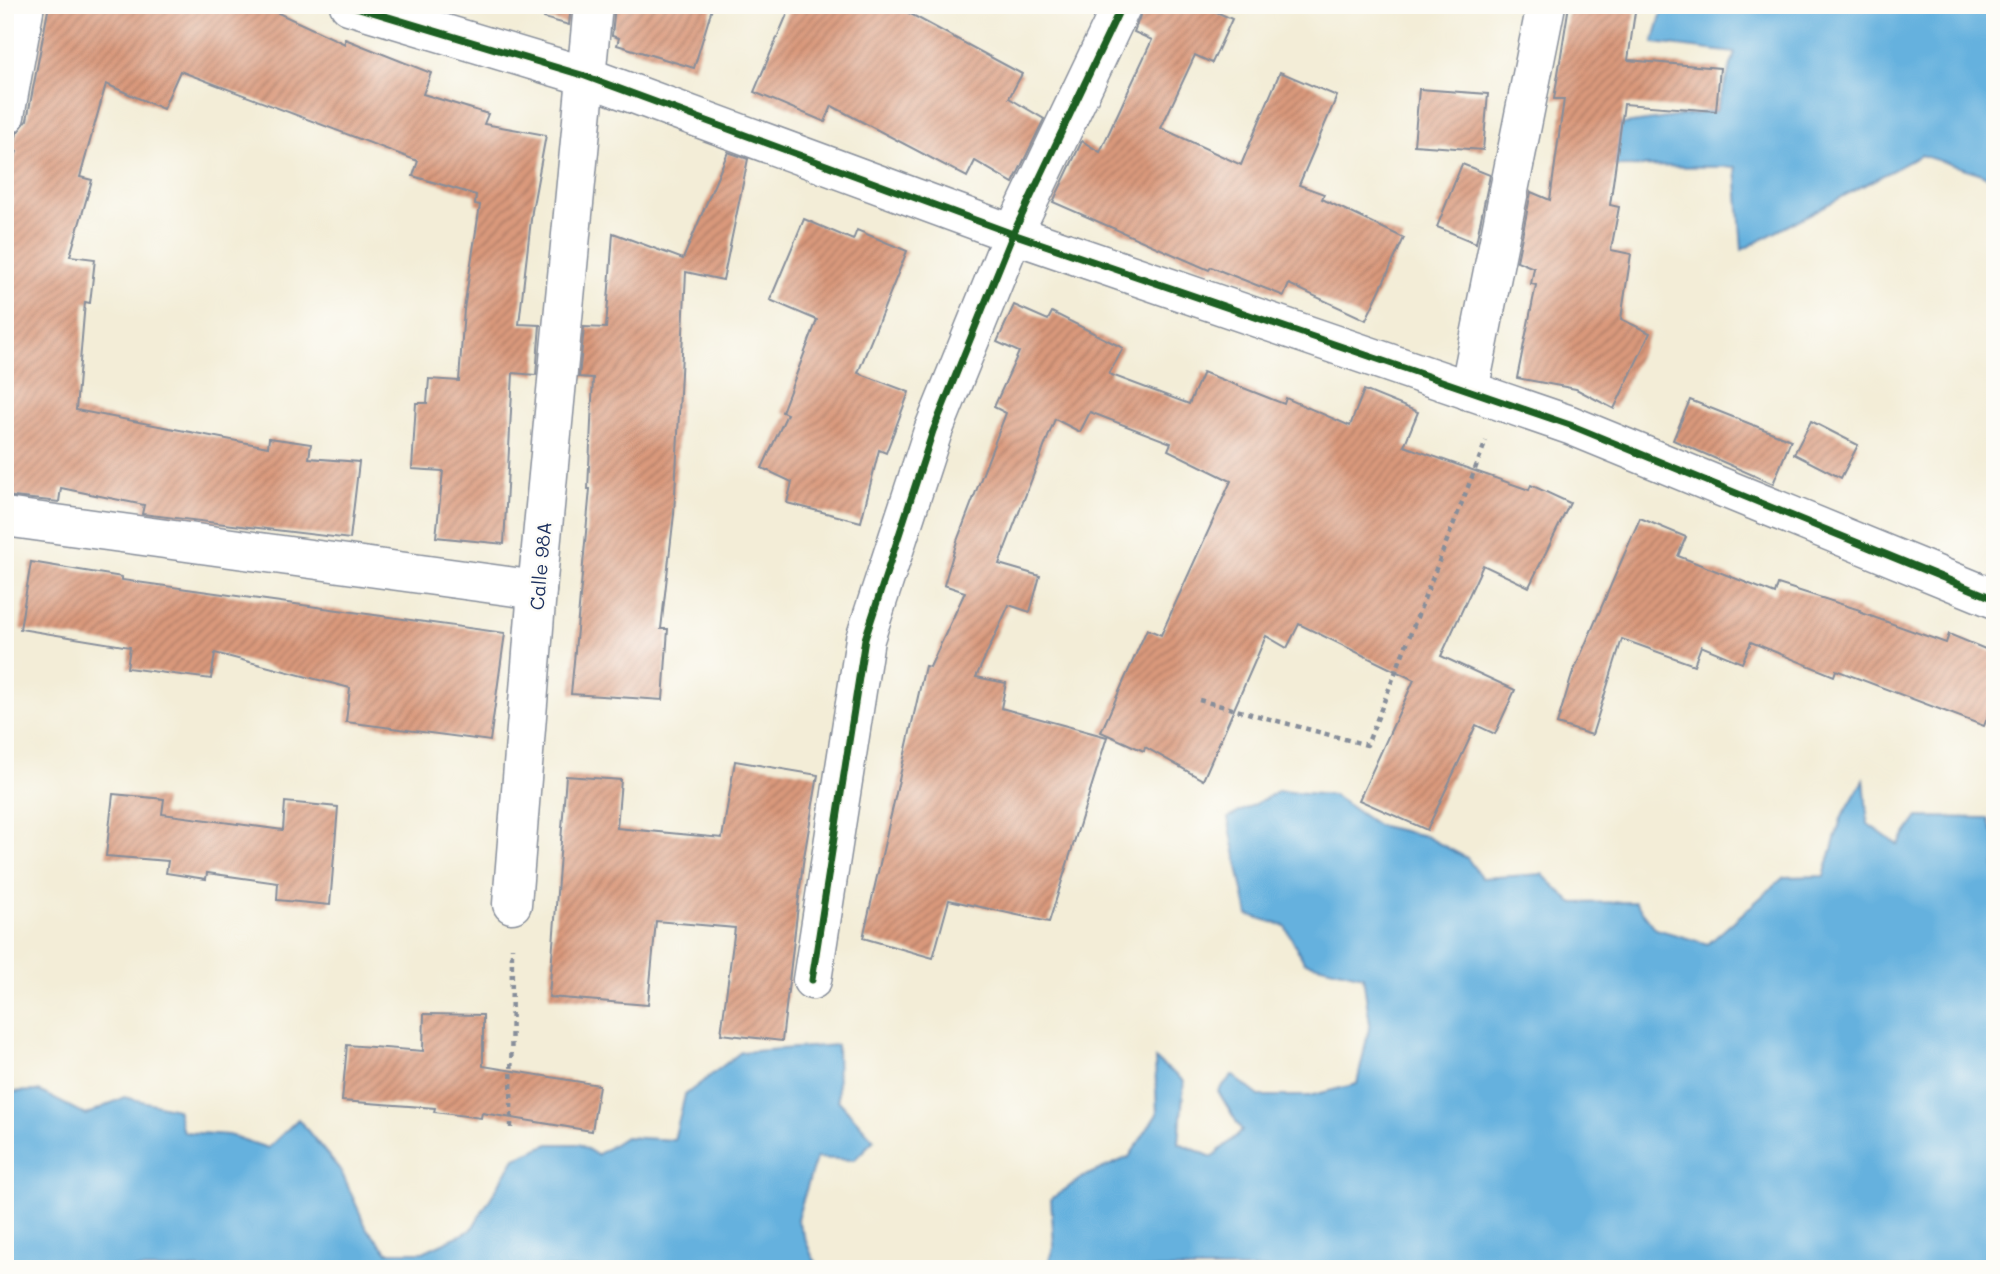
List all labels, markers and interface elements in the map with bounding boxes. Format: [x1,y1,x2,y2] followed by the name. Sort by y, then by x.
[524,521,556,611] street label: Calle 98A

